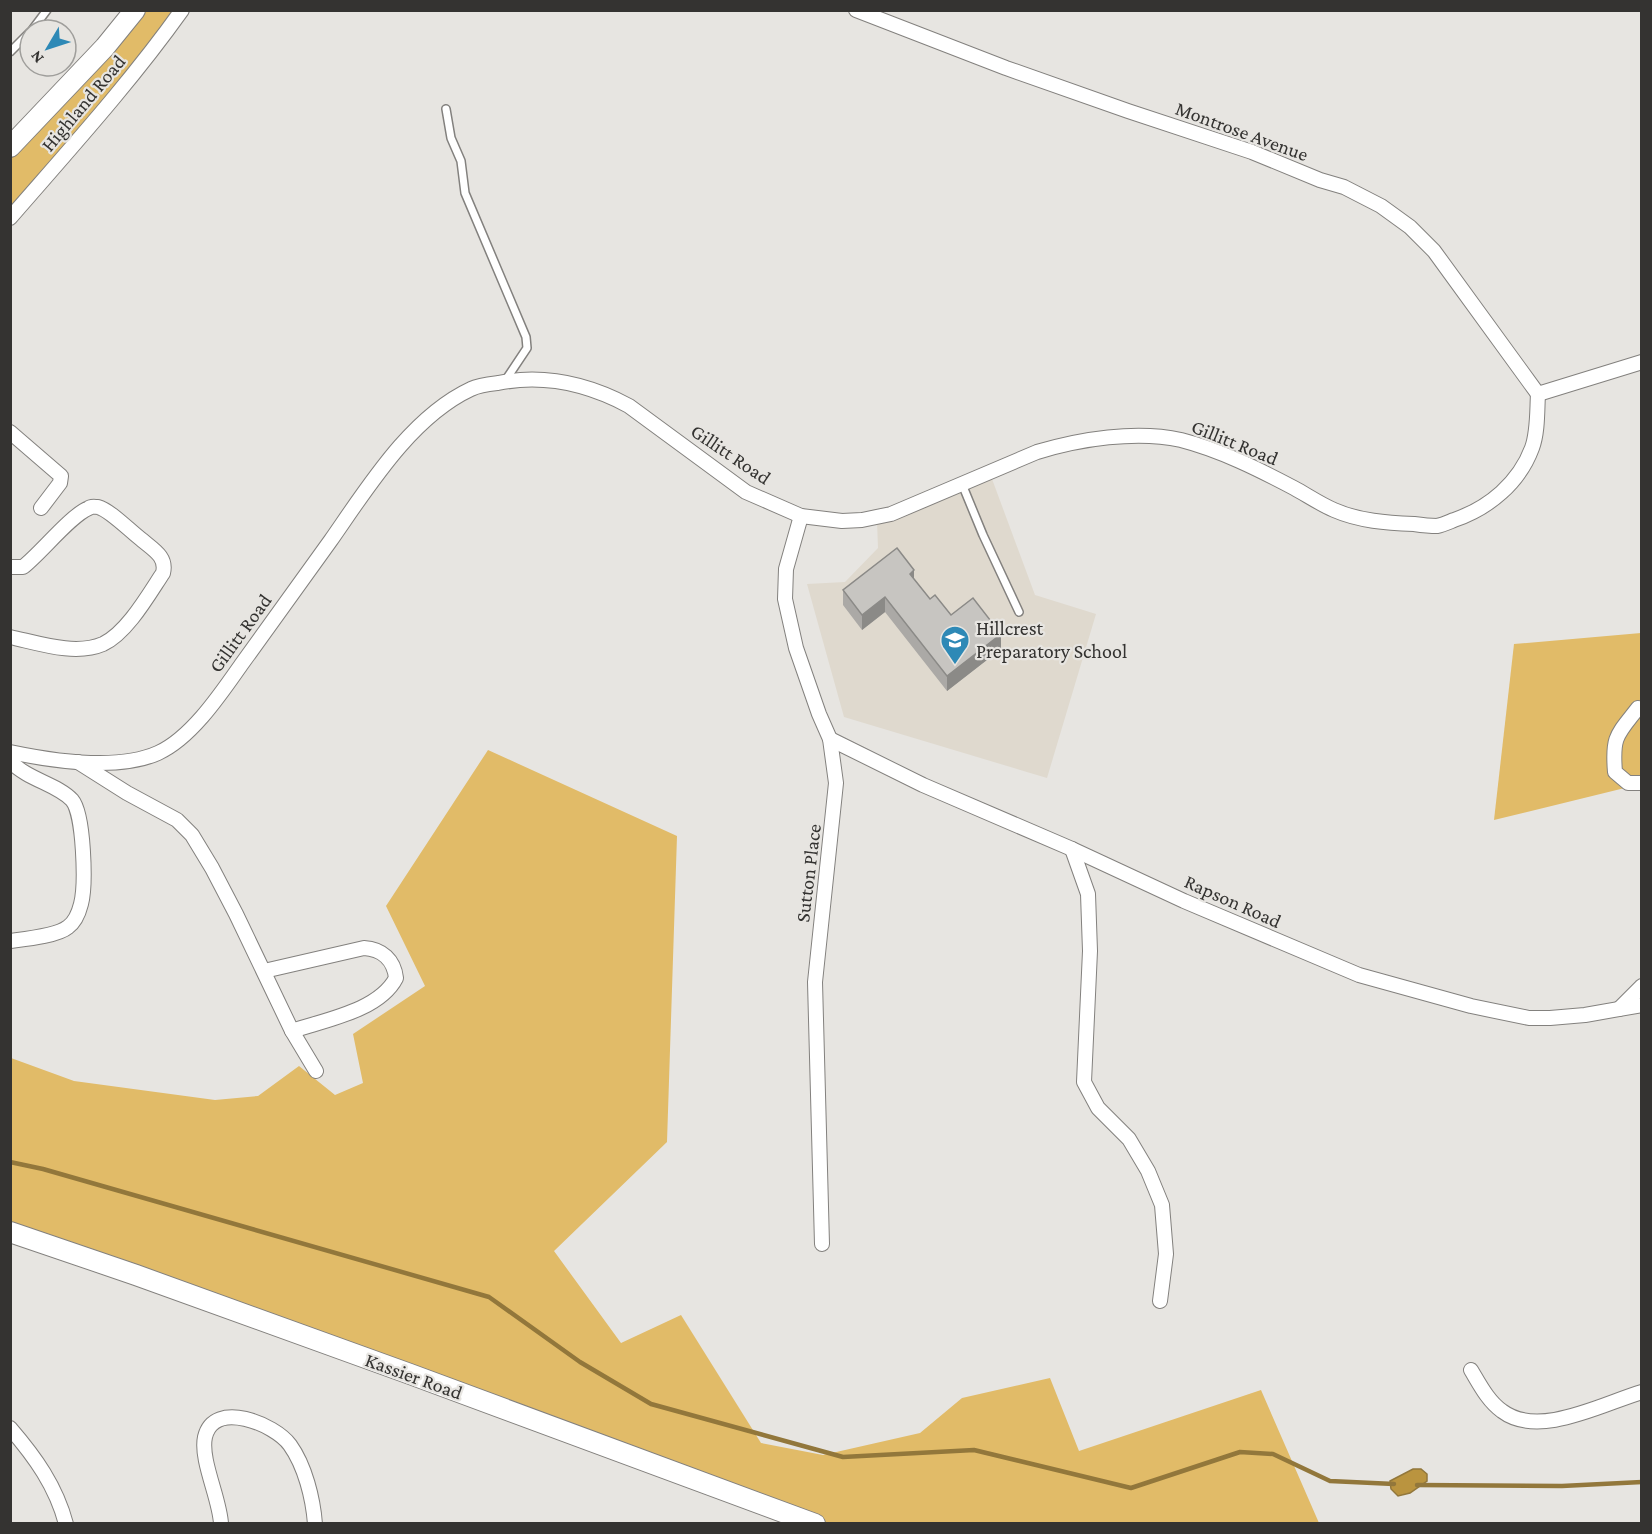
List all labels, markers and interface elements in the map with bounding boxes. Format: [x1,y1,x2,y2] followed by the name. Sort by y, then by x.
[18,18,78,78] north arrow
[27,47,47,67] text: N
[36,50,131,156] street label: Highland Road
[1173,97,1312,165] street label: Montrose Avenue
[1189,415,1282,469] street label: Gillitt Road
[687,419,775,489] street label: Gillitt Road
[204,589,276,676] street label: Gillitt Road
[976,617,1127,663] place label: Hillcrest Preparatory School
[939,624,971,666] school or university icon: Hillcrest Preparatory School
[791,822,825,923] street label: Sutton Place
[1181,870,1285,933] street label: Rapson Road
[362,1348,466,1404] street label: Kassier Road

